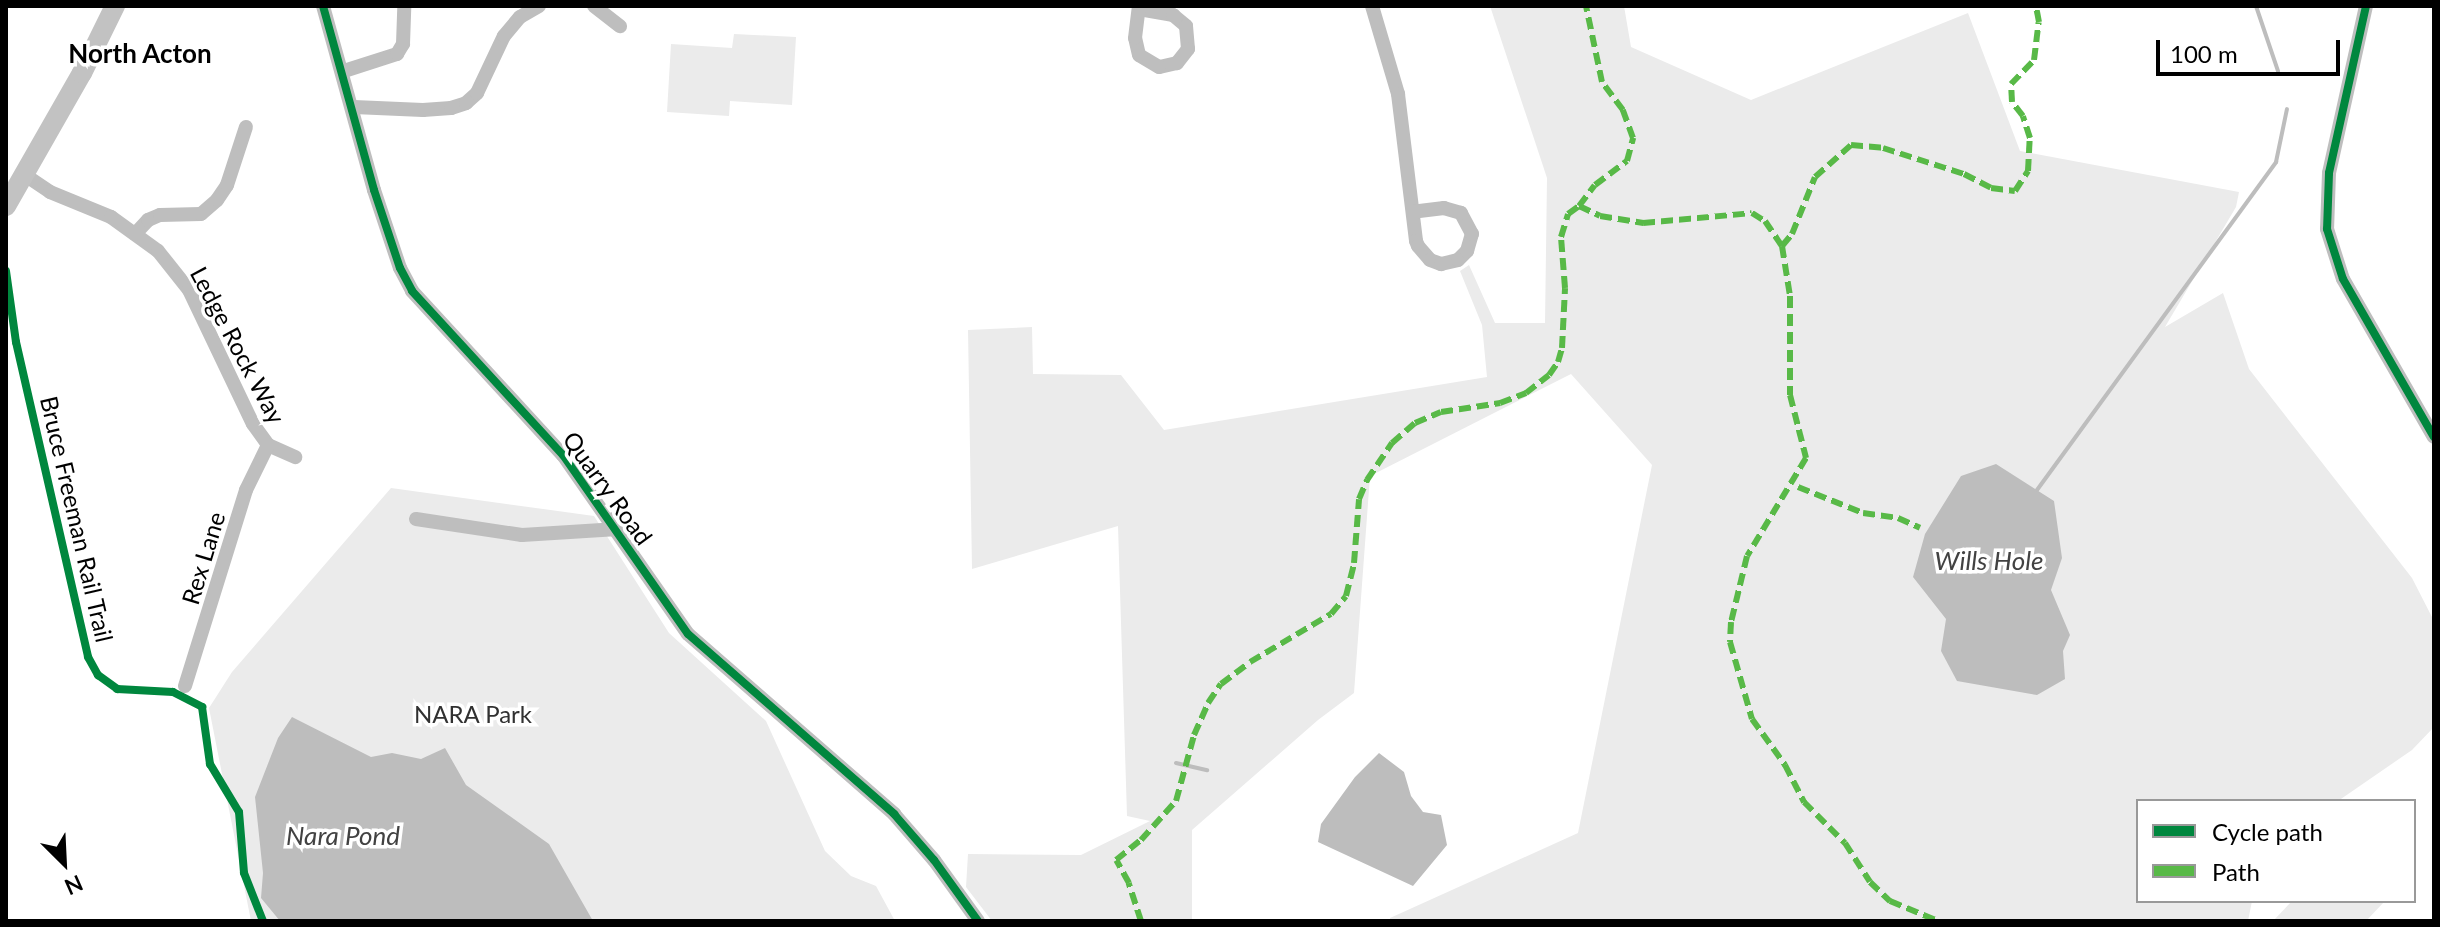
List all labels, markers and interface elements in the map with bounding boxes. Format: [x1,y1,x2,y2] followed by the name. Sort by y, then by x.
[2160,24,2344,74] scale bar
[68,38,212,70] district label: North Acton
[2170,39,2238,68] text: 100 m
[184,261,292,429] street label: Ledge Rock Way
[35,393,119,645] street label: Bruce Freeman Rail Trail
[557,426,659,550] street label: Quarry Road
[175,508,231,608] street label: Rex Lane
[1935,545,2043,577] water label: Wills Hole
[414,700,532,728] park label: NARA Park
[2136,799,2416,903] legend
[2212,817,2323,846] text: Cycle path
[286,820,400,852] water label: Nara Pond
[24,823,104,903] north arrow
[2212,857,2260,886] text: Path
[61,870,87,901] text: N

